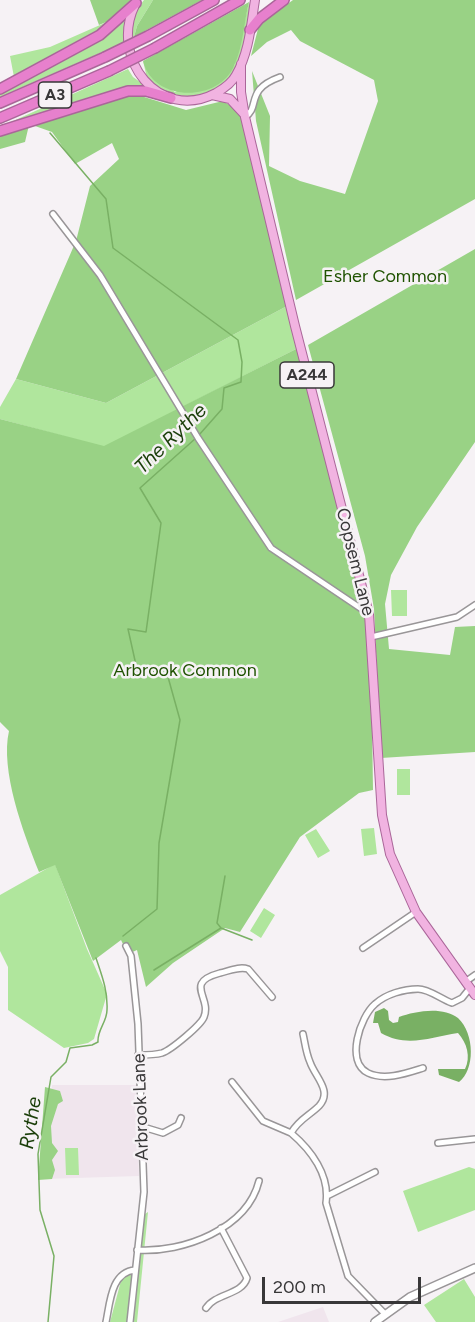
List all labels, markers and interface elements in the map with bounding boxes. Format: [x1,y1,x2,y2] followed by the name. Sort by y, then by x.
[38,82,72,108] road number: A3
[323,266,447,288] park label: Esher Common
[280,362,334,388] road number: A244
[130,399,212,479] water label: The Rythe
[331,506,379,618] street label: Copsem Lane
[113,660,257,682] park label: Arbrook Common
[128,1053,154,1161] street label: Arbrook Lane
[15,1095,47,1151] water label: Rythe
[265,1265,424,1303] scale bar
[273,1276,326,1298] text: 200 m

